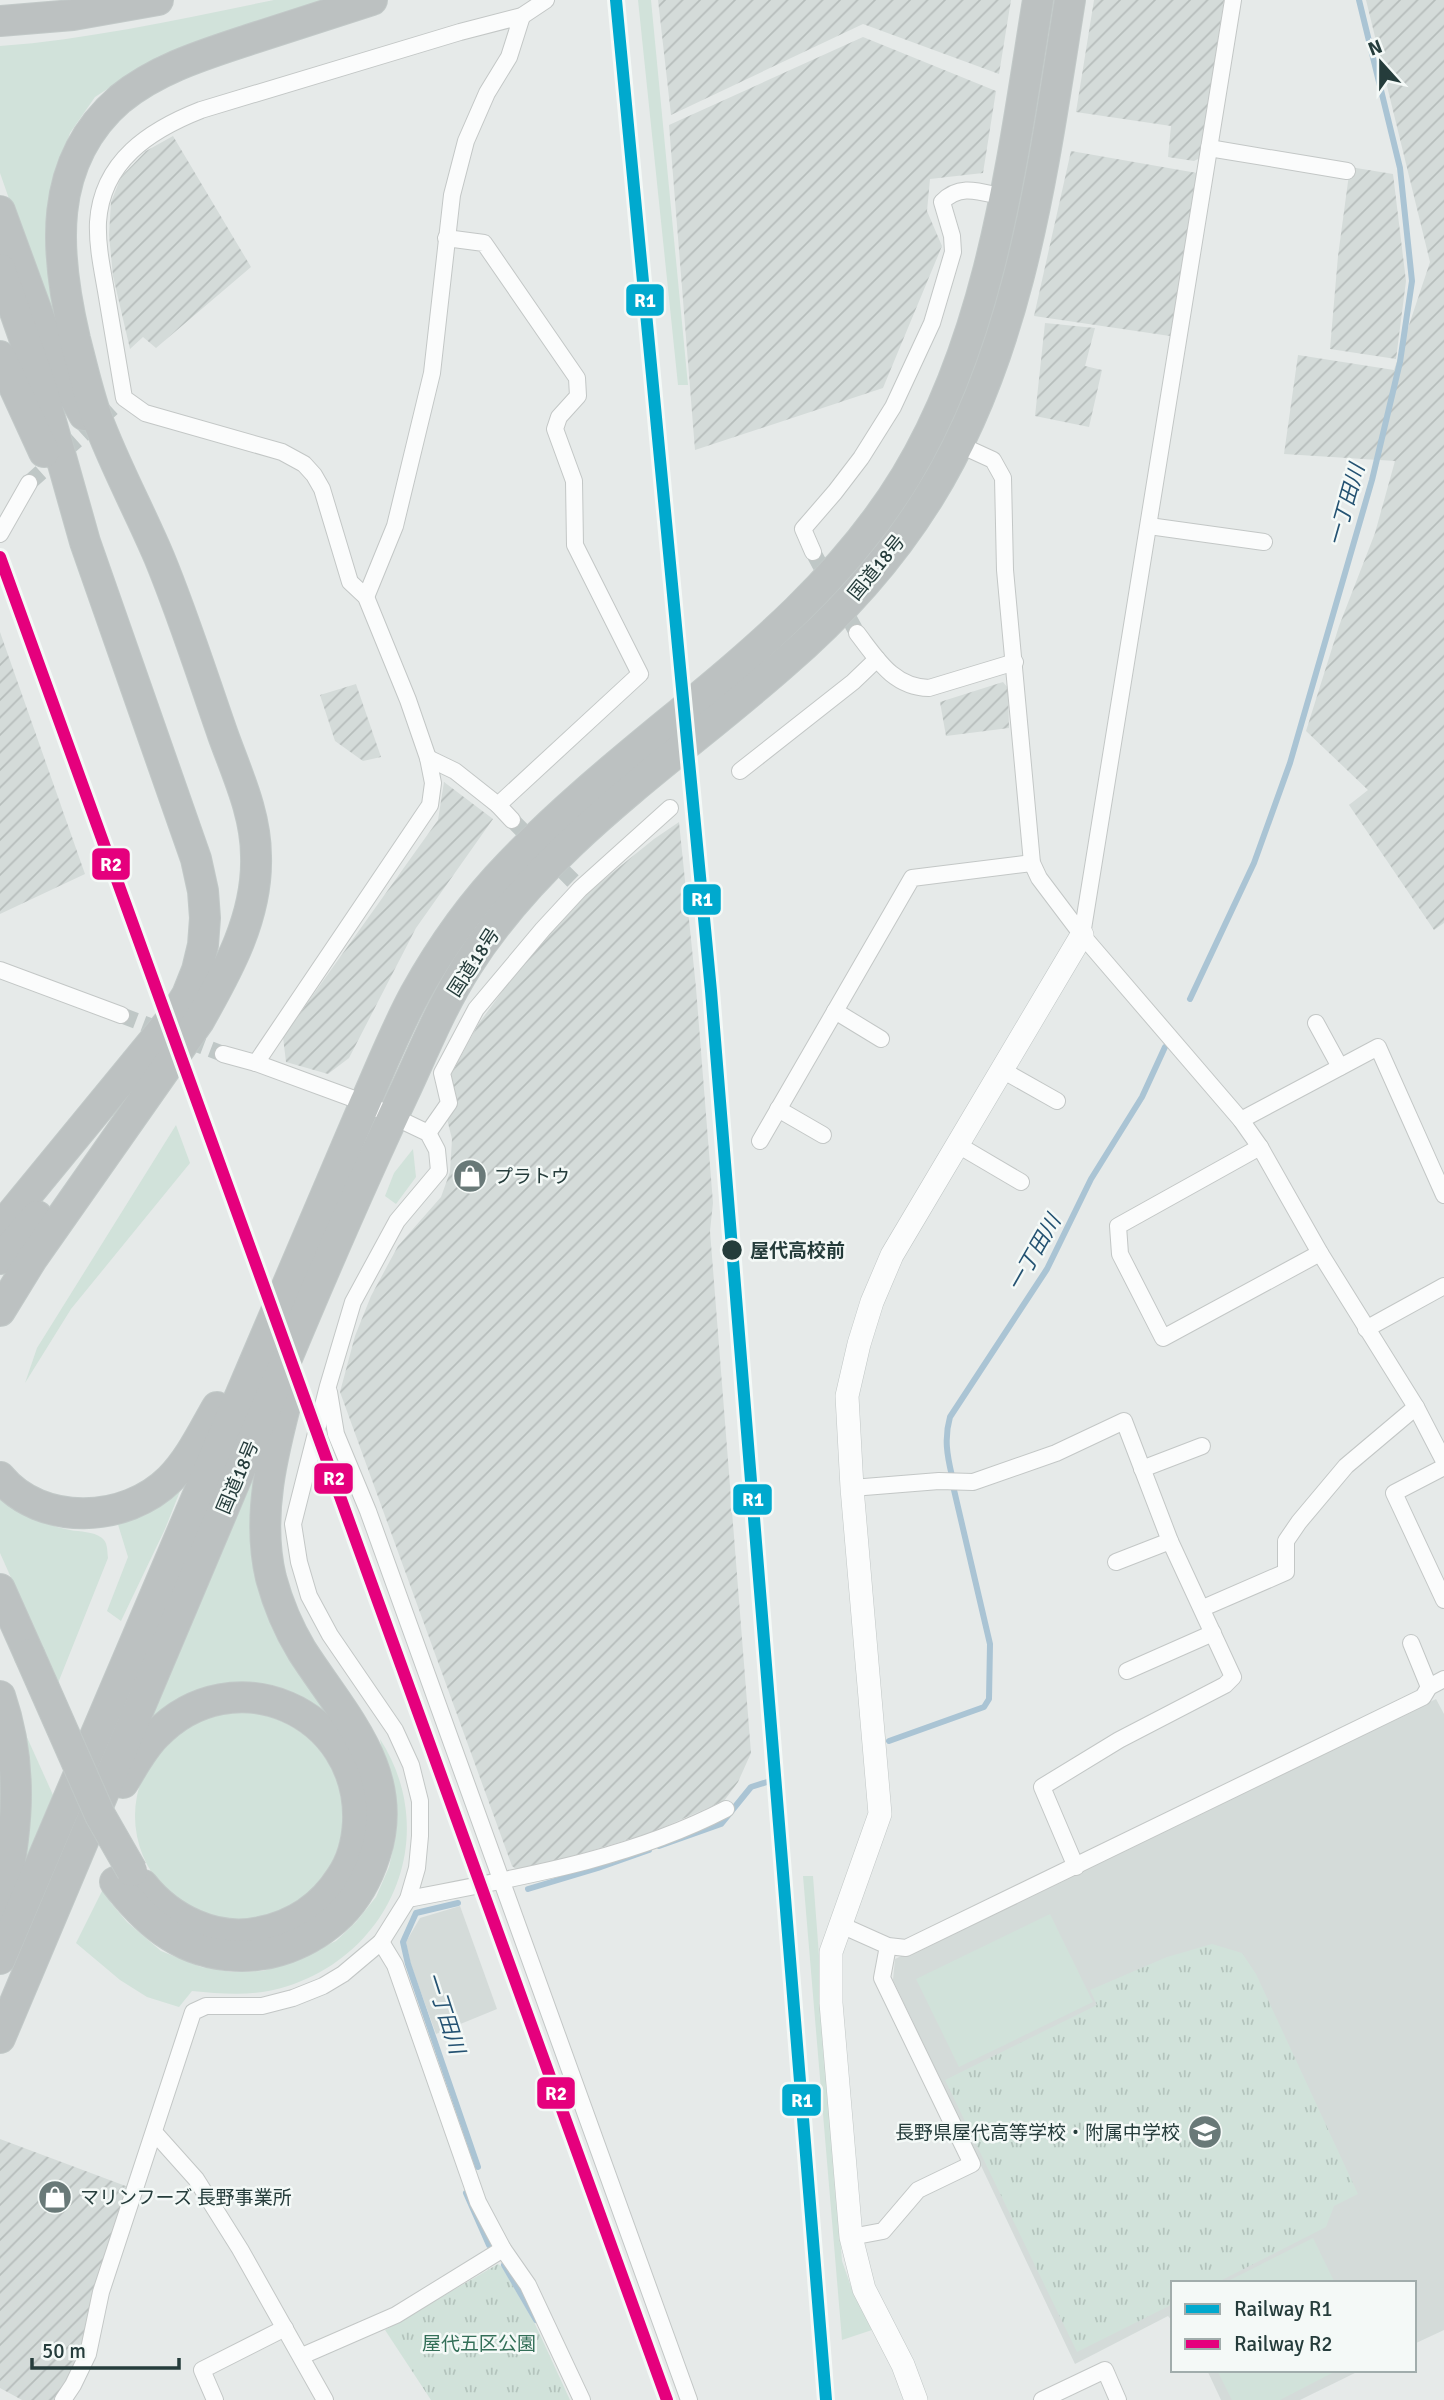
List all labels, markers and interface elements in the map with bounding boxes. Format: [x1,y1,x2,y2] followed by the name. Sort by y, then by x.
[1346,28,1416,98] north arrow
[1365,34,1386,62] text: N
[625,283,665,317] line badge: R1
[634,289,656,313] text: R1
[1322,459,1371,549] water label: 一丁田川
[843,530,910,605] street label: 国道18号
[91,847,131,881] line badge: R2
[100,853,122,877] text: R2
[682,883,722,916] line badge: R1
[691,888,713,912] text: R1
[443,923,505,1002] street label: 国道18号
[451,1157,489,1195] shop icon: プラトウ
[494,1165,570,1189] place label: プラトウ
[1002,1208,1067,1296] water label: 一丁田川
[720,1238,744,1262] marker: 屋代高校前
[750,1239,845,1263] place label: 屋代高校前
[212,1437,264,1518] street label: 国道18号
[313,1462,354,1495] line badge: R2
[323,1467,345,1491] text: R2
[732,1483,773,1516] line badge: R1
[742,1488,764,1512] text: R1
[420,1969,471,2059] water label: 一丁田川
[536,2076,576,2110] line badge: R2
[545,2082,567,2106] text: R2
[781,2083,822,2117] line badge: R1
[791,2089,813,2113] text: R1
[1186,2113,1224,2151] school or university icon: 長野県屋代高等学校・附属中学校
[895,2121,1180,2145] place label: 長野県屋代高等学校・附属中学校
[36,2178,74,2216] shop icon: マリンフーズ 長野事業所
[80,2186,292,2210] place label: マリンフーズ 長野事業所
[1171,2281,1416,2372] legend
[1234,2296,1333,2322] text: Railway R1
[32,2326,178,2370] scale bar
[1234,2331,1333,2357] text: Railway R2
[422,2332,536,2356] park label: 屋代五区公園
[42,2338,86,2364] text: 50 m

